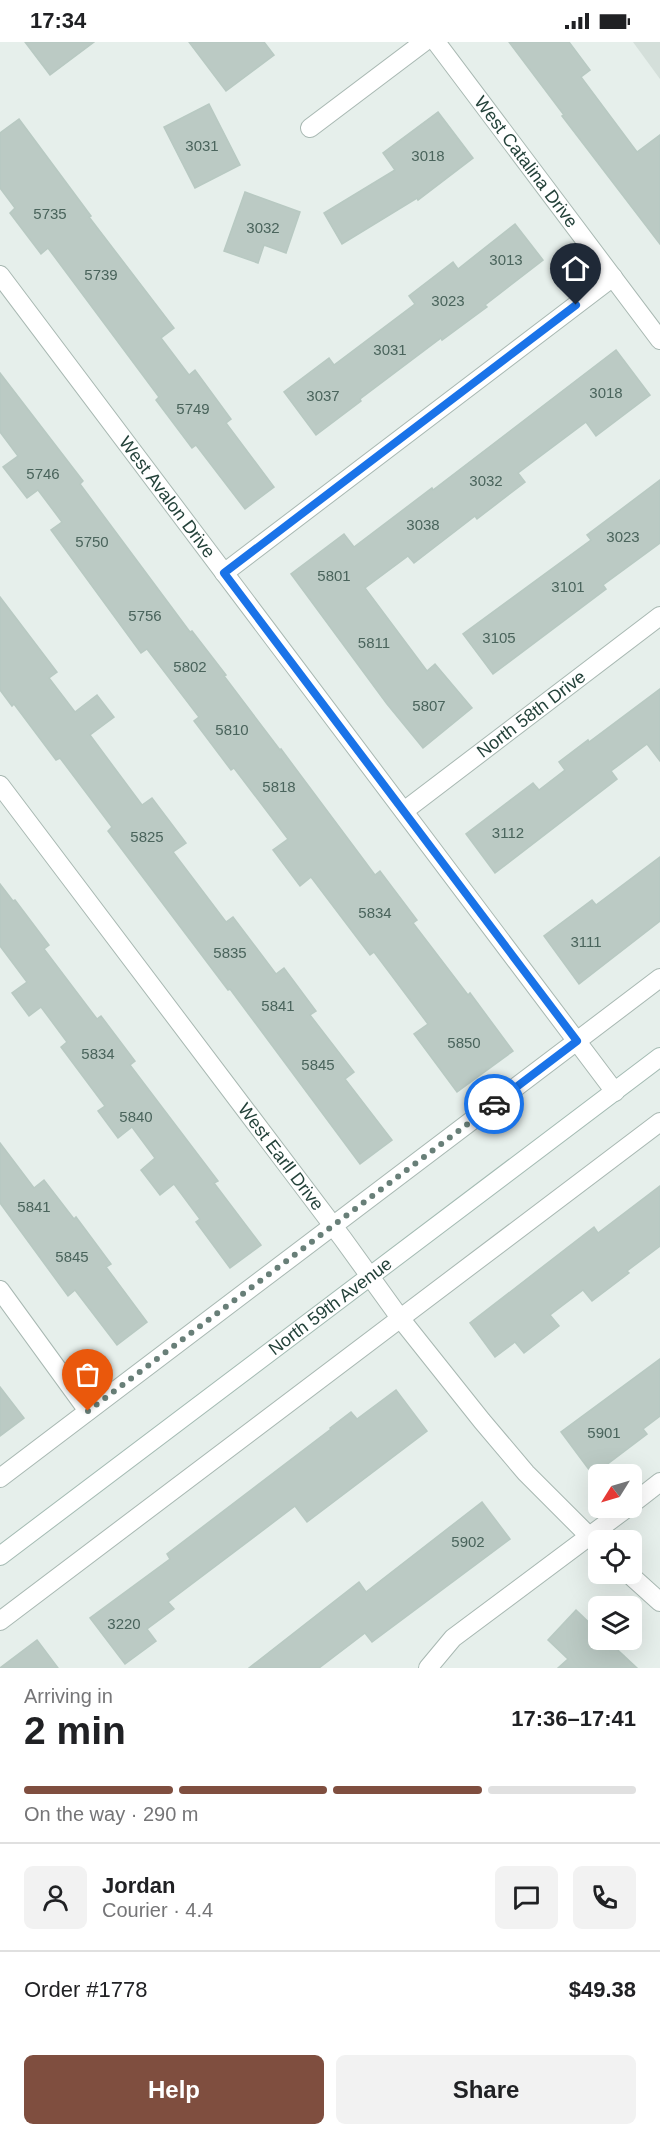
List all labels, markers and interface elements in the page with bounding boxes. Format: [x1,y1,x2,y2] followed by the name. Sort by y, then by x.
[30,8,86,33] text: 17:34
[470,92,582,231] street label: West Catalina Drive
[185,137,219,154] house number: 3031
[411,147,445,164] house number: 3018
[33,205,67,222] house number: 5735
[246,219,280,236] house number: 3032
[550,243,601,305] pin
[489,251,523,268] house number: 3013
[559,252,592,285] icon: home
[84,266,118,283] house number: 5739
[431,292,465,309] house number: 3023
[373,341,407,358] house number: 3031
[589,384,623,401] house number: 3018
[306,387,340,404] house number: 3037
[176,400,210,417] house number: 5749
[115,433,219,562] street label: West Avalon Drive
[26,465,60,482] house number: 5746
[469,472,503,489] house number: 3032
[406,516,440,533] house number: 3038
[606,528,640,545] house number: 3023
[75,533,109,550] house number: 5750
[317,567,351,584] house number: 5801
[551,578,585,595] house number: 3101
[128,607,162,624] house number: 5756
[482,629,516,646] house number: 3105
[358,634,390,651] house number: 5811
[173,658,207,675] house number: 5802
[473,666,590,762] street label: North 58th Drive
[412,697,446,714] house number: 5807
[215,721,249,738] house number: 5810
[262,778,296,795] house number: 5818
[492,824,524,841] house number: 3112
[130,828,164,845] house number: 5825
[358,904,392,921] house number: 5834
[570,933,602,950] house number: 3111
[213,944,247,961] house number: 5835
[261,997,295,1014] house number: 5841
[447,1034,481,1051] house number: 5850
[81,1045,115,1062] house number: 5834
[301,1056,335,1073] house number: 5845
[464,1074,524,1134] courier
[478,1088,511,1121] icon: car
[234,1099,328,1214] street label: West Earll Drive
[119,1108,153,1125] house number: 5840
[17,1198,51,1215] house number: 5841
[55,1248,89,1265] house number: 5845
[265,1253,396,1359] street label: North 59th Avenue
[62,1349,113,1411] pin
[71,1358,104,1391] icon: bag
[587,1424,621,1441] house number: 5901
[588,1464,642,1518] north arrow
[588,1464,642,1650] map controls
[588,1530,642,1584] button: locate
[451,1533,485,1550] house number: 5902
[588,1596,642,1650] button: layers
[107,1615,141,1632] house number: 3220
[24,1685,113,1707] text: Arriving in
[511,1706,636,1731] text: 17:36–17:41
[24,1709,126,1752] text: 2 min
[24,1803,199,1825] text: On the way · 290 m
[24,1866,87,1929] button: person
[495,1866,558,1929] button: chat
[573,1866,636,1929] button: phone
[102,1873,175,1898] text: Jordan
[102,1899,213,1921] text: Courier · 4.4
[24,1977,148,2002] text: Order #1778
[569,1977,636,2002] text: $49.38
[24,2055,324,2124] button: Help
[336,2055,636,2124] button: Share

